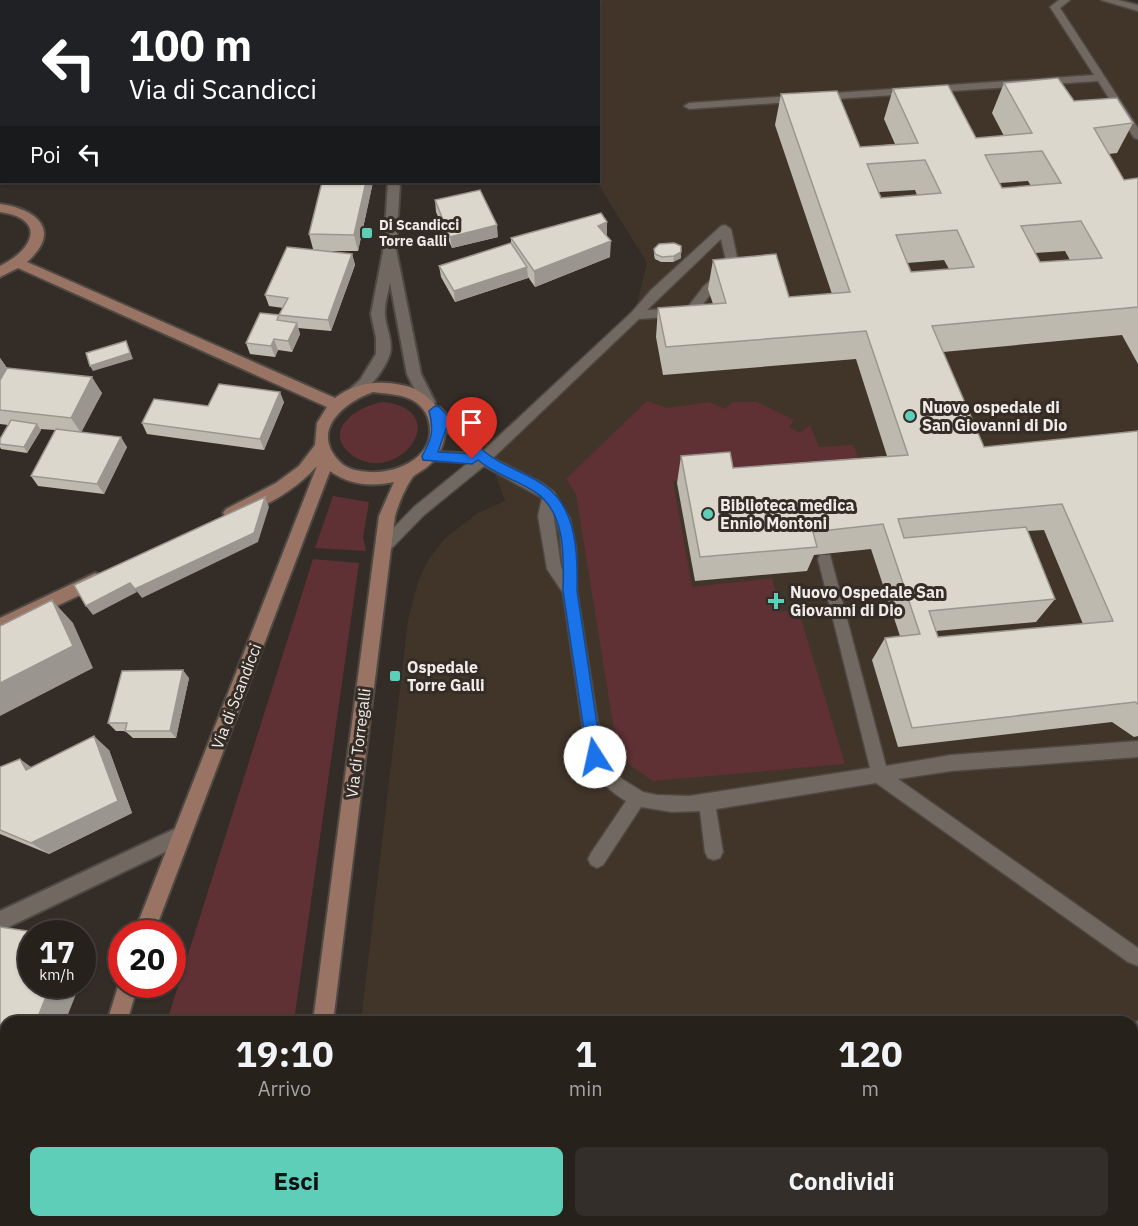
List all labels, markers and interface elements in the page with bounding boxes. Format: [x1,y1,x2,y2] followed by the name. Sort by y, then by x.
[129,18,252,73] text: 100 m
[30,24,108,102] icon: left
[129,71,317,106] text: Via di Scandicci
[73,138,106,171] icon: left
[30,140,61,169] text: Poi
[379,216,459,250] place label: Di Scandicci Torre Galli
[360,226,374,240] marker: Di Scandicci Torre Galli
[446,397,497,459] pin
[922,397,1067,435] place label: Nuovo ospedale di San Giovanni di Dio
[455,406,488,439] icon: arrive
[903,409,917,423] marker: Nuovo ospedale di San Giovanni di Dio
[720,495,855,533] place label: Biblioteca medica Ennio Montoni
[701,507,715,521] marker: Biblioteca medica Ennio Montoni
[790,582,945,620] place label: Nuovo Ospedale San Giovanni di Dio
[767,592,785,610] marker: Nuovo Ospedale San Giovanni di Dio
[207,640,265,752] street label: Via di Scandicci
[407,657,485,695] place label: Ospedale Torre Galli
[388,669,402,683] marker: Ospedale Torre Galli
[341,687,375,799] street label: Via di Torregalli
[563,725,627,789] position arrow
[108,920,186,998] speed limit sign: 20
[39,932,75,971] text: 17
[39,965,75,984] text: km/h
[235,1030,334,1077] text: 19:10
[575,1030,597,1077] text: 1
[838,1030,903,1077] text: 120
[258,1075,311,1102] text: Arrivo
[569,1075,603,1102] text: min
[862,1075,879,1102] text: m
[30,1147,563,1216] button: Esci
[575,1147,1108,1216] button: Condividi

